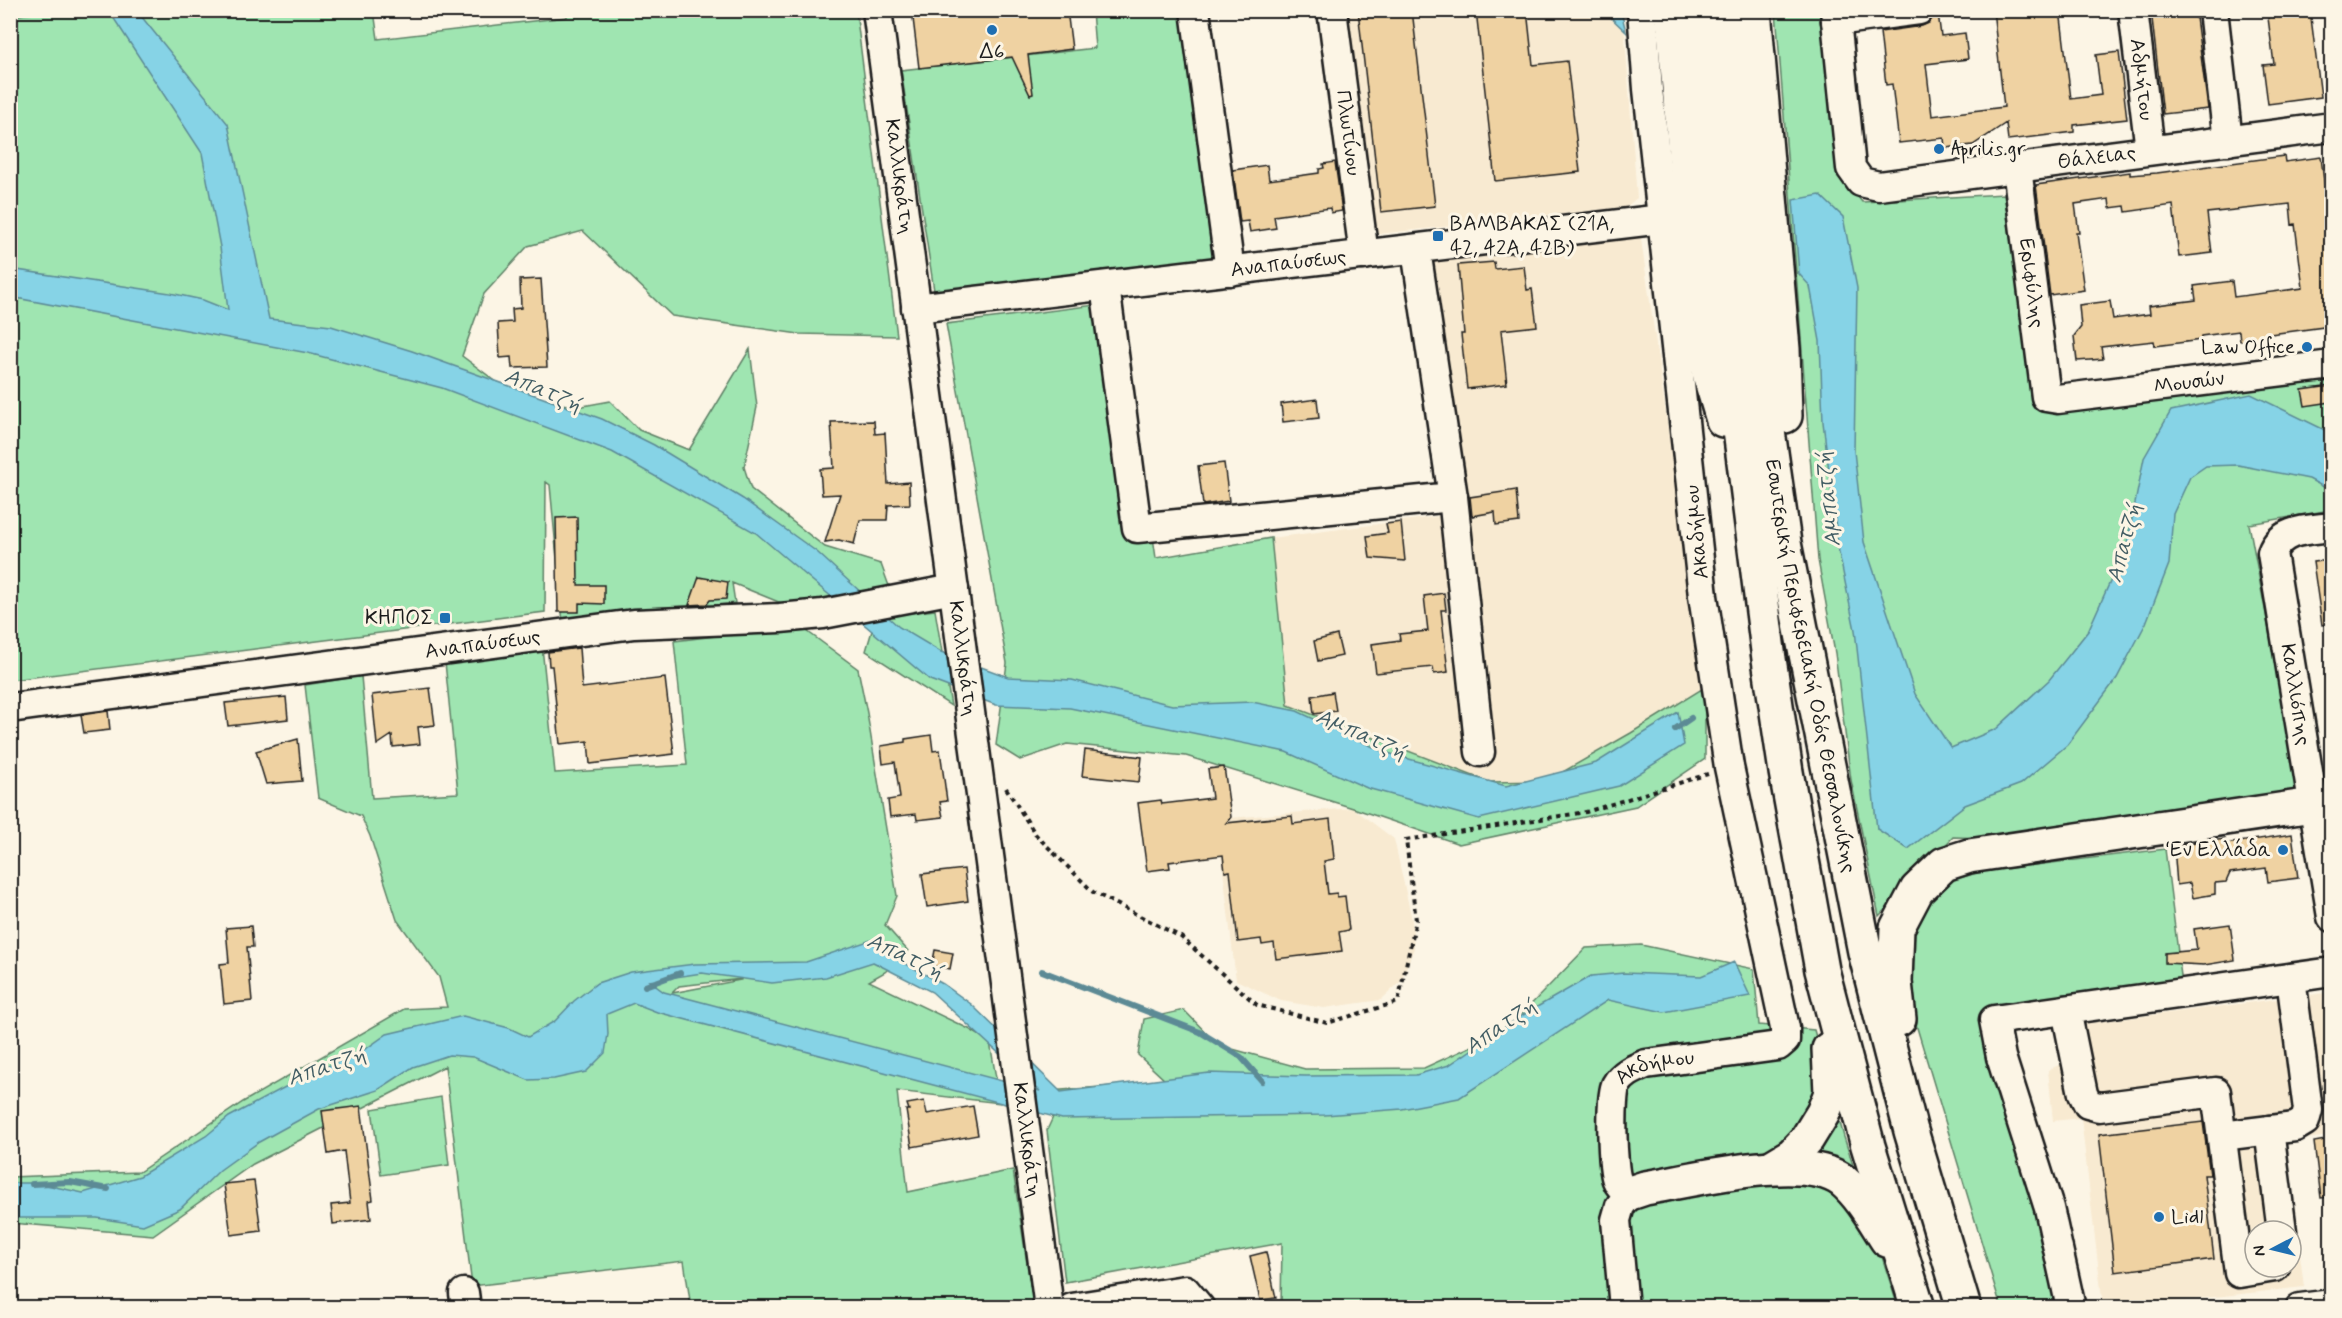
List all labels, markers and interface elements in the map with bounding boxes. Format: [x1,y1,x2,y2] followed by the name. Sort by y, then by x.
[985,23,999,37] marker: Δ6
[2123,37,2160,122] street label: Αδμήτου
[979,38,1005,66] place label: Δ6
[1329,88,1368,178] street label: Πλωτίνου
[878,117,921,236] street label: Καλλικράτη
[1951,135,2026,164] place label: Aprilis.gr
[2056,139,2138,177] street label: Θάλειας
[1932,142,1946,156] marker: Aprilis.gr
[1450,210,1614,262] place label: ΒΑΜΒΑΚΑΣ (21Α, 42, 42Α, 42Β)
[1431,229,1445,243] marker: ΒΑΜΒΑΚΑΣ (21Α, 42, 42Α, 42Β)
[2012,236,2051,330] street label: Εριφύλης
[1229,243,1348,284] street label: Αναπαύσεως
[2201,333,2295,361] place label: Law Office
[2300,340,2314,354] marker: Law Office
[500,362,586,420] water label: Απατζή
[2152,364,2226,401] street label: Μουσών
[1810,449,1848,548] water label: Αμπατζή
[1758,457,1863,875] street label: Εσωτερική Περιφερειακή Οδός Θεσσαλονίκης
[1678,483,1716,581] street label: Ακαδήμου
[2101,500,2149,586] water label: Απατζή
[941,599,984,718] street label: Καλλικράτη
[365,604,433,632] place label: ΚΗΠΟΣ
[438,611,452,625] marker: ΚΗΠΟΣ
[423,623,542,666] street label: Αναπαύσεως
[2273,642,2318,748] street label: Καλλιόπης
[1312,703,1411,768] water label: Αμπατζή
[2165,836,2271,864] place label: ‘Εν Ελλάδα
[2276,843,2290,857] marker: ‘Εν Ελλάδα
[862,927,948,987] water label: Απατζή
[1460,992,1543,1061] water label: Απατζή
[284,1041,371,1093] water label: Απατζή
[1609,1044,1696,1091] street label: Ακδήμου
[1005,1081,1048,1200] street label: Καλλικράτη
[2171,1203,2203,1231] place label: Lidl
[2152,1210,2166,1224] marker: Lidl
[2243,1219,2303,1279] north arrow
[2249,1244,2271,1257] text: N

